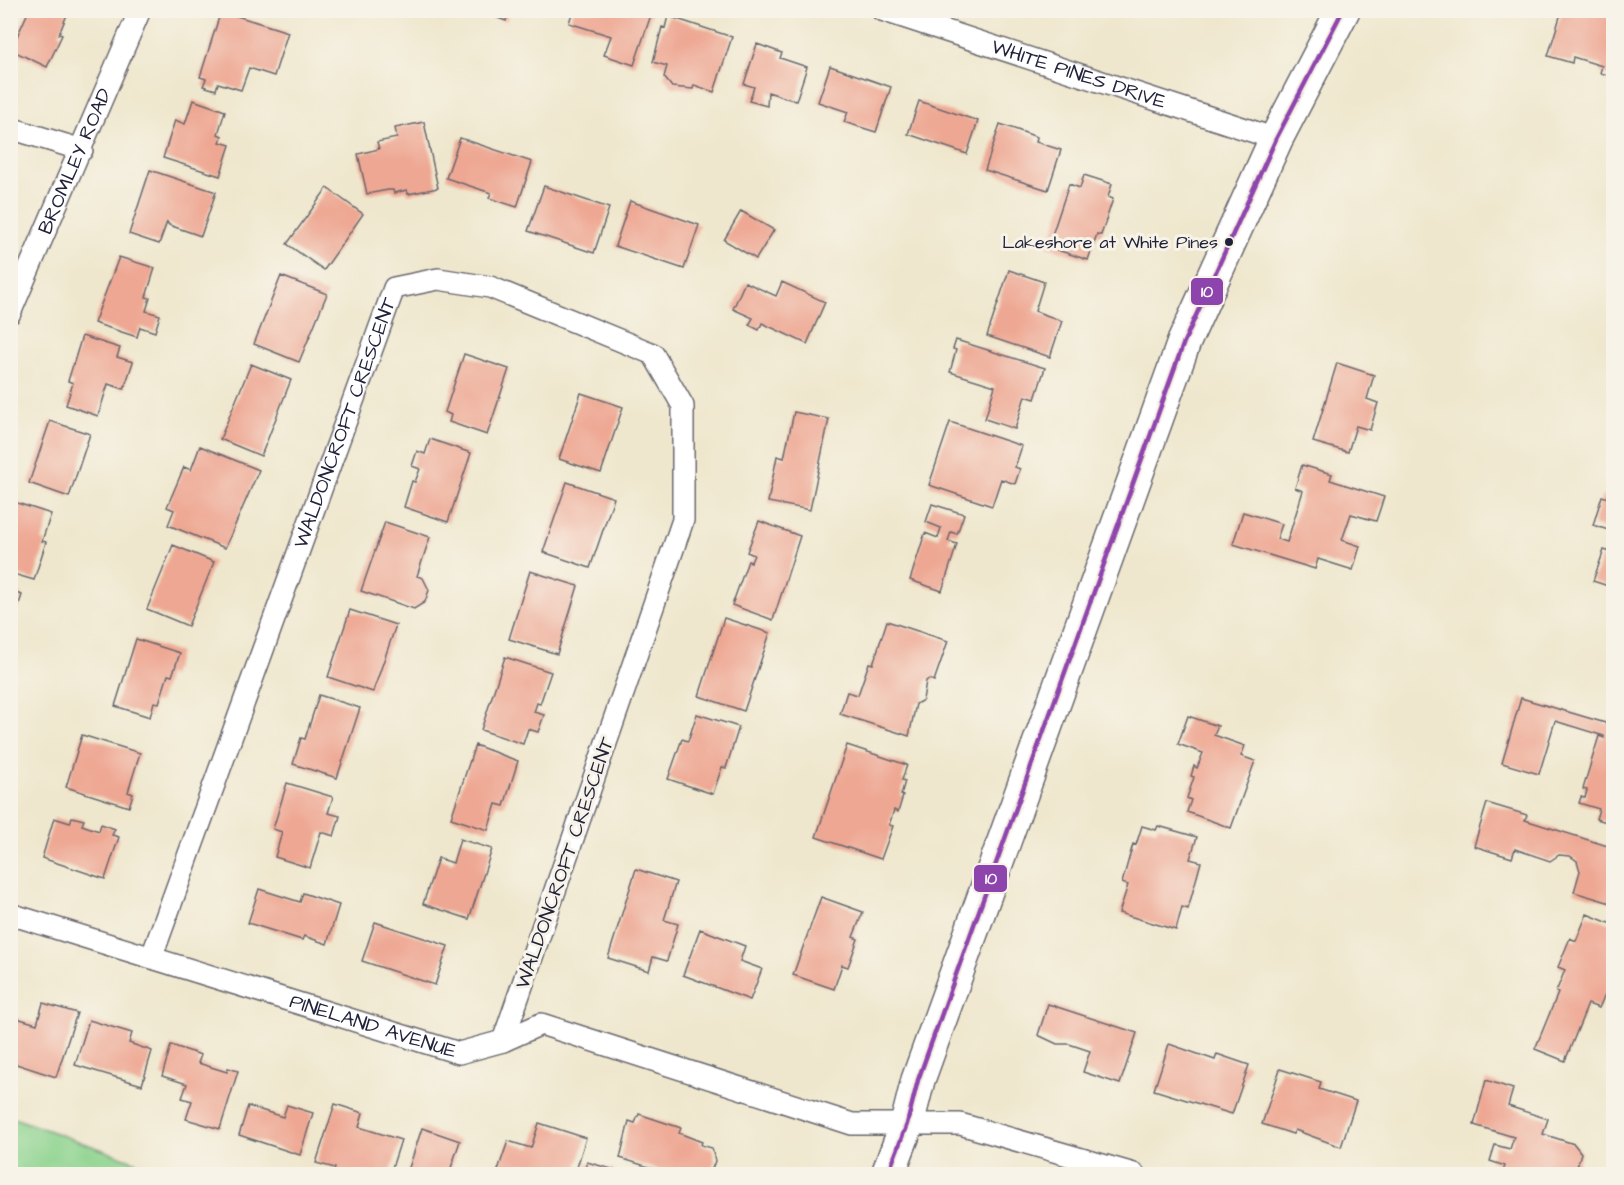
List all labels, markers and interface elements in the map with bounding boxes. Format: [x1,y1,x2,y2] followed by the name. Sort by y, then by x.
[988,33,1170,116] street label: WHITE PINES DRIVE
[31,84,119,239] street label: BROMLEY ROAD
[1002,230,1218,255] place label: Lakeshore at White Pines
[1223,236,1235,248] marker: Lakeshore at White Pines
[1190,277,1224,306] line badge: 10
[1201,281,1213,303] text: 10
[287,293,404,552] street label: WALDONCROFT CRESCENT
[509,733,621,993] street label: WALDONCROFT CRESCENT
[973,864,1008,893] line badge: 10
[985,868,997,890] text: 10
[286,987,460,1065] street label: PINELAND AVENUE

